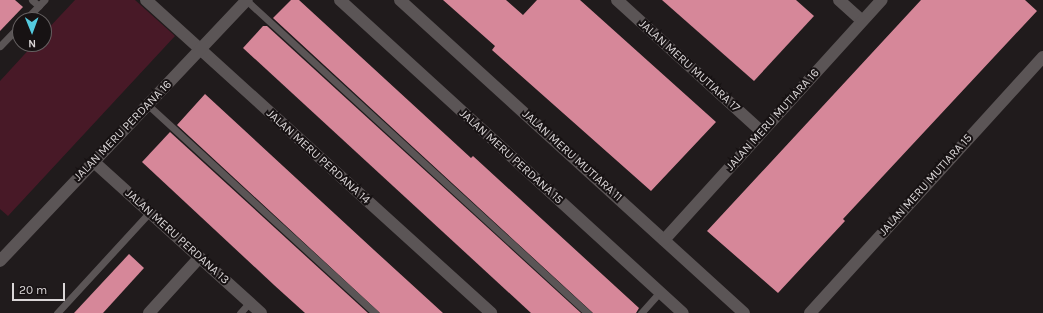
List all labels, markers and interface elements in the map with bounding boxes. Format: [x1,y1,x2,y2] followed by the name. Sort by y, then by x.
[12,12,52,52] north arrow
[635,17,743,115] street label: JALAN MERU MUTIARA 17
[28,37,36,50] text: N
[723,66,823,174] street label: JALAN MERU MUTIARA 16
[71,78,175,184] street label: JALAN MERU PERDANA 16
[263,107,373,207] street label: JALAN MERU PERDANA 14
[456,107,566,207] street label: JALAN MERU PERDANA 15
[519,107,625,205] street label: JALAN MERU MUTIARA 11
[876,131,976,239] street label: JALAN MERU MUTIARA 15
[122,187,232,287] street label: JALAN MERU PERDANA 13
[14,275,67,301] scale bar
[19,283,47,297] text: 20 m

